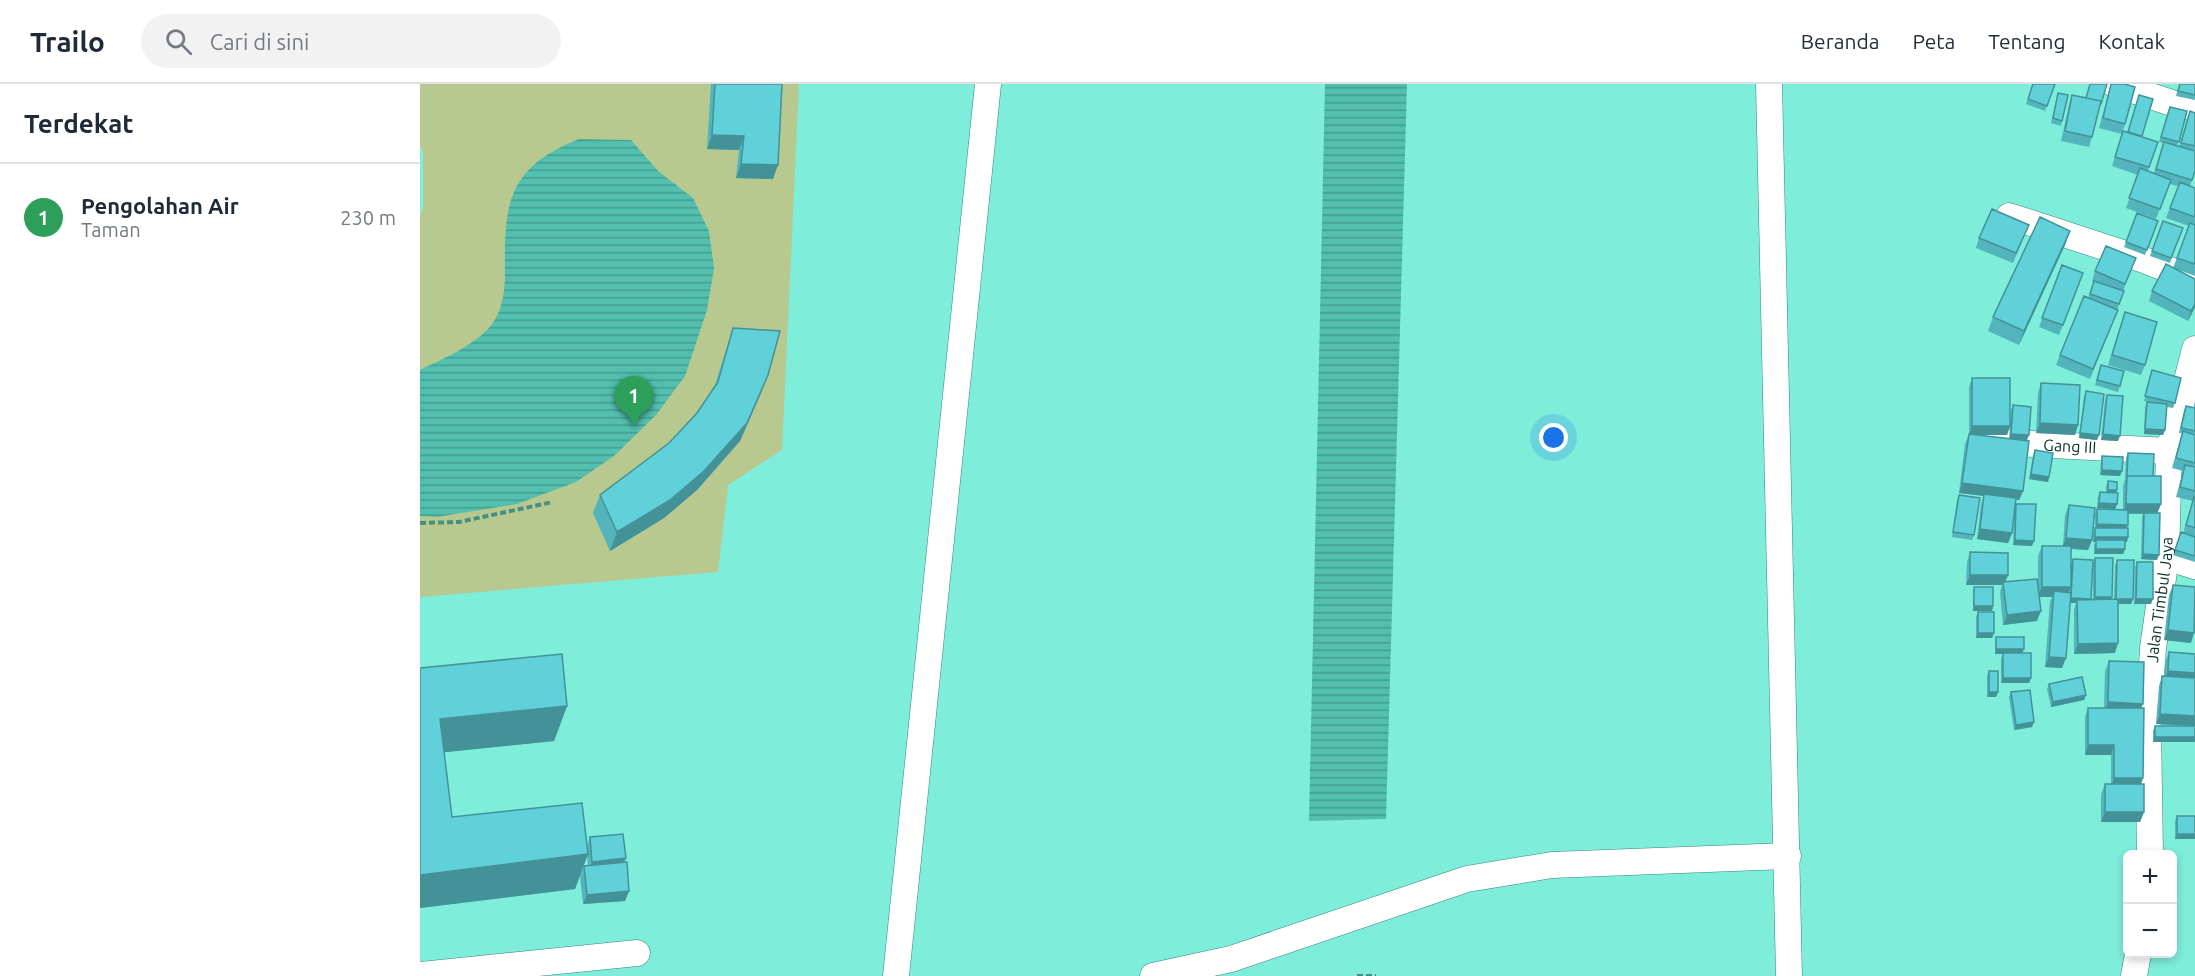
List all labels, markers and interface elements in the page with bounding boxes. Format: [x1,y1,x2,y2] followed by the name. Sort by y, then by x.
[141,14,561,68] search box
[162,25,195,58] icon: search
[30,26,105,57] text: Trailo
[210,29,309,54] text: Cari di sini
[1801,29,1880,53] text: Beranda
[1913,29,1955,53] text: Peta
[1988,29,2066,53] text: Tentang
[2099,29,2165,53] text: Kontak
[24,109,134,138] text: Terdekat
[81,193,239,218] text: Pengolahan Air
[38,206,49,229] text: 1
[340,206,396,229] text: 230 m
[81,218,141,241] text: Taman
[614,376,654,426] pin: 1
[1539,423,1568,452] your location
[2043,436,2097,456] street label: Gang III
[2143,536,2176,663] street label: Jalan Timbul Jaya
[2123,850,2177,958] map controls
[2123,850,2177,904] button: +
[2123,904,2177,958] button: −

